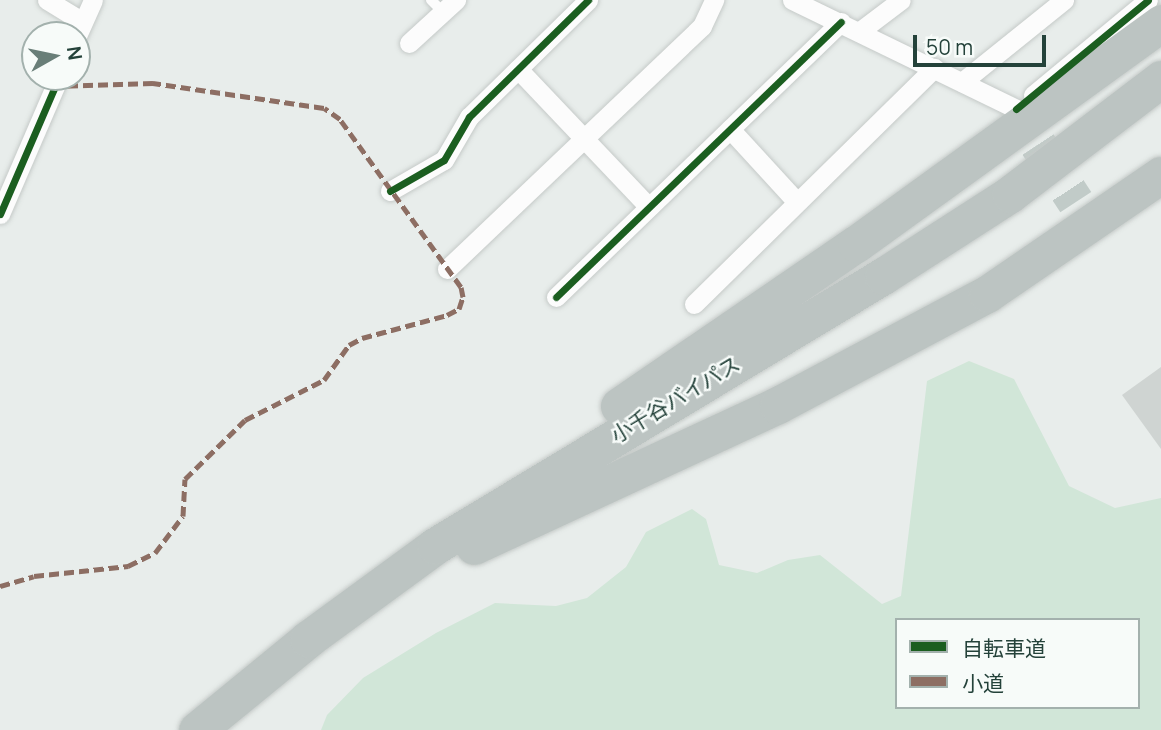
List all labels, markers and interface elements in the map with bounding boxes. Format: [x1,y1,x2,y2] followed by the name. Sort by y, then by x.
[21,21,91,91] north arrow
[916,21,1049,65] scale bar
[926,33,973,61] text: 50 m
[61,44,89,62] text: N
[606,350,744,448] street label: 小千谷バイパス
[895,618,1140,709] legend
[962,634,1046,662] text: 自転車道
[962,669,1004,697] text: 小道

